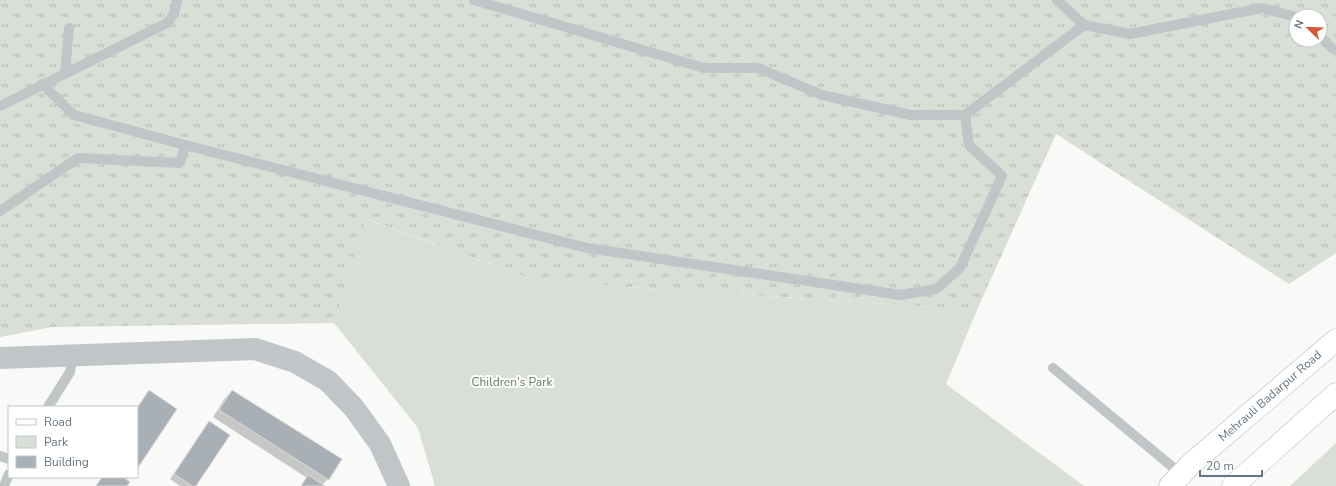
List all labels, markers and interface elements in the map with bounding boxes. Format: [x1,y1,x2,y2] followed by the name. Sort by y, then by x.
[1288,8,1328,48] north arrow
[1291,18,1308,31] text: N
[1215,347,1325,445] street label: Mehrauli Badarpur Road
[471,374,554,390] park label: Children's Park
[8,406,138,478] legend
[44,414,72,430] text: Road
[44,434,69,450] text: Park
[1200,452,1262,478] scale bar
[44,454,89,470] text: Building
[1206,458,1234,474] text: 20 m

